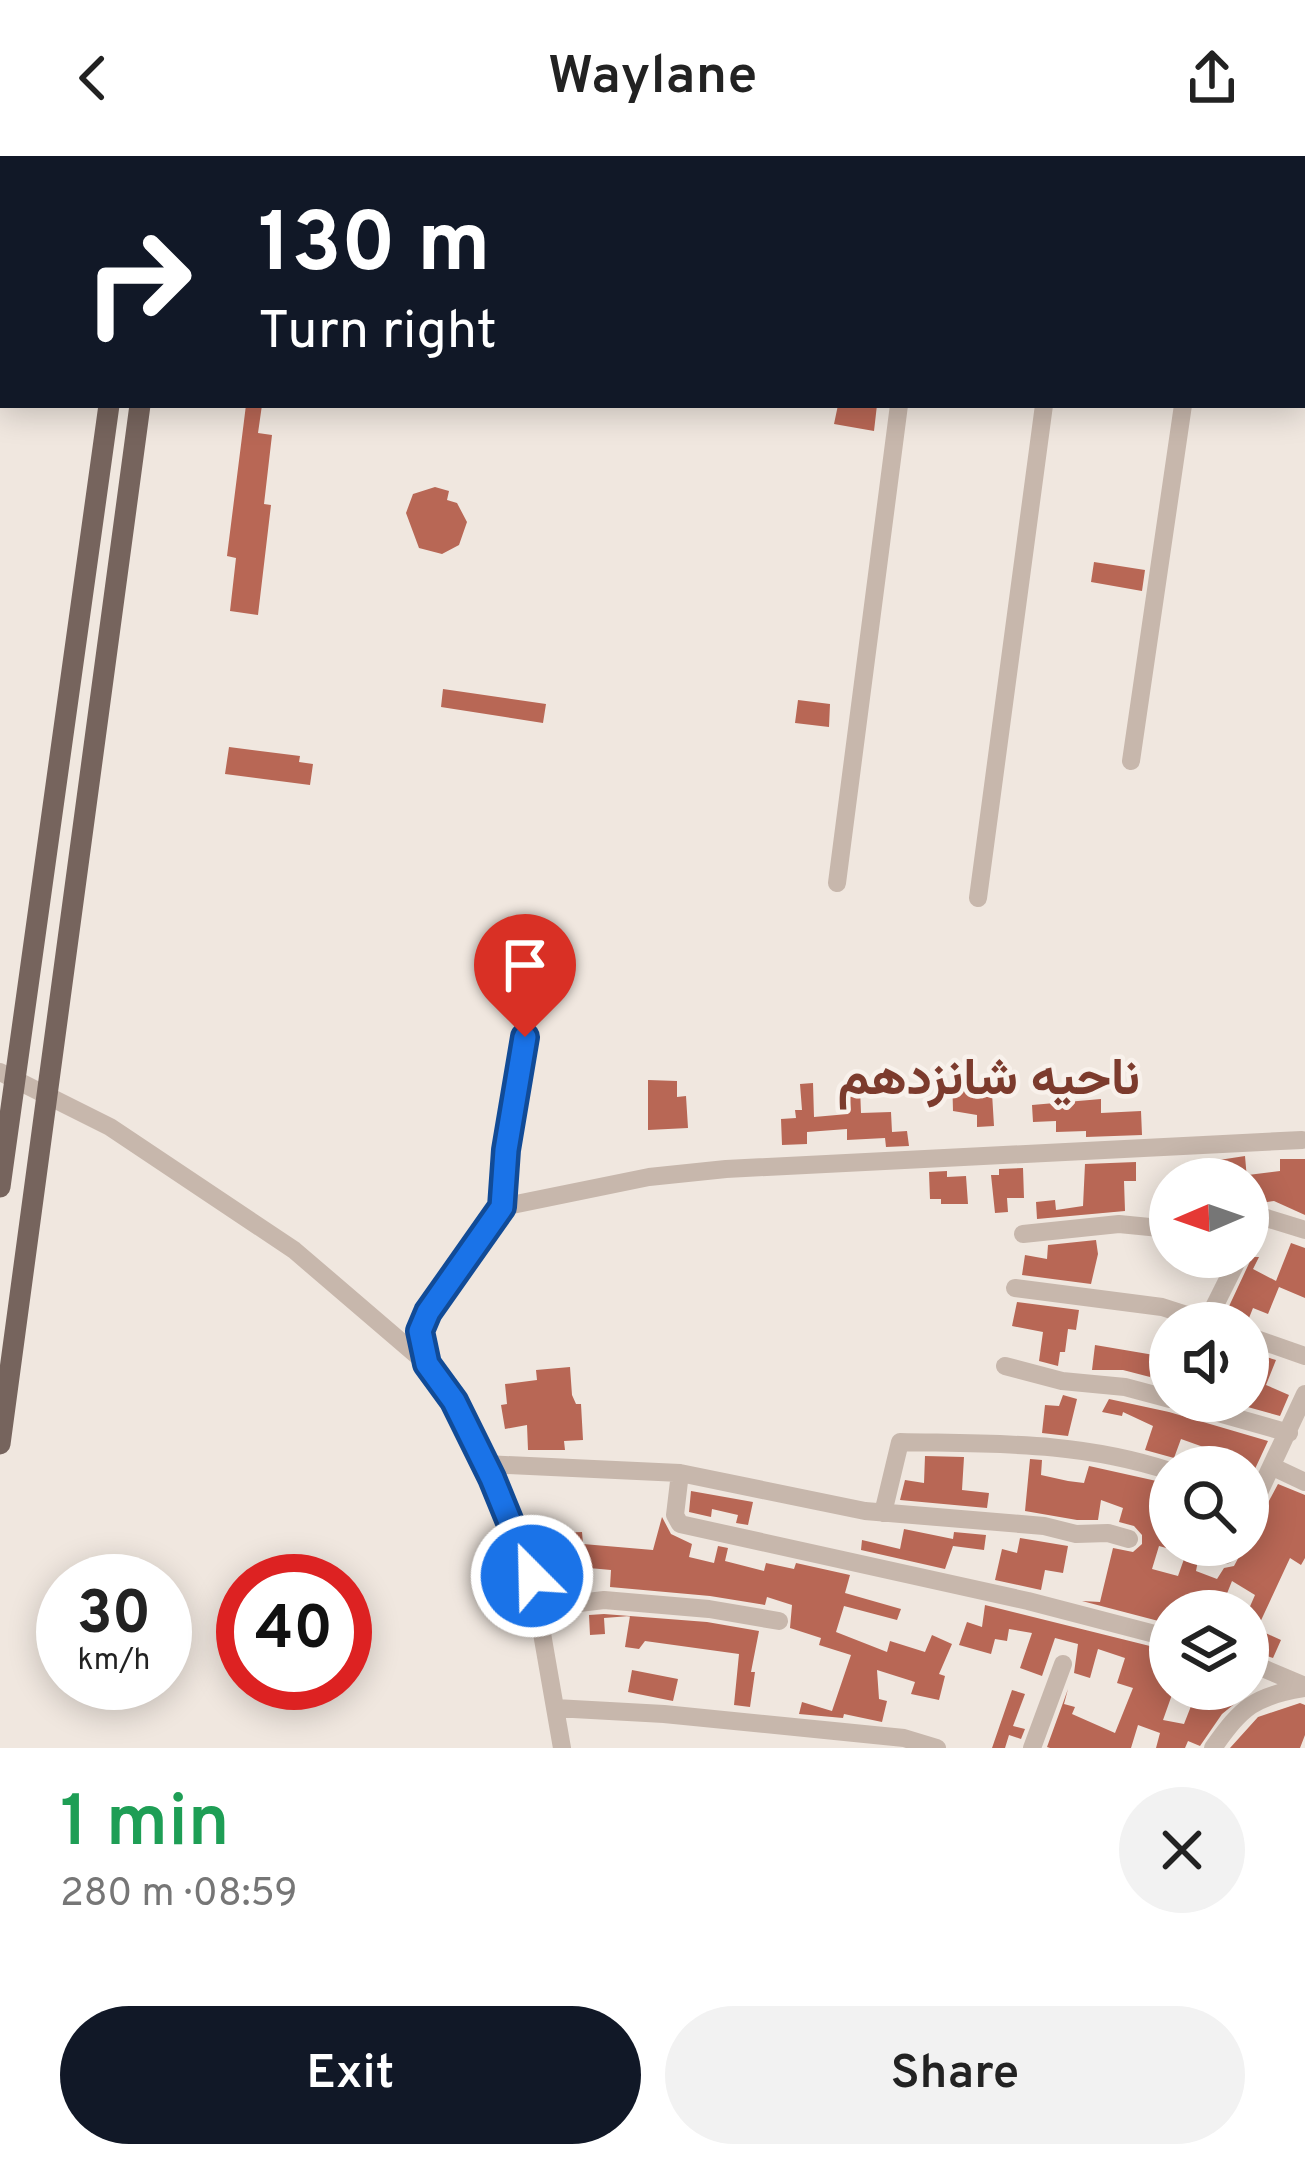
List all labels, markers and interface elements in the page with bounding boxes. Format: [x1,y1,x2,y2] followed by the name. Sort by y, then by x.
[548,44,757,113] text: Waylane
[60,45,126,111] icon: back
[1179,45,1245,111] icon: share
[258,195,490,301] text: 130 m
[60,204,216,360] icon: right
[258,299,497,368] text: Turn right
[474,914,576,1037] pin
[492,932,558,998] icon: arrive
[838,1049,1140,1114] district label: ناحیه شانزدهم
[1149,1158,1269,1278] north arrow
[1149,1158,1269,1710] map controls
[1149,1302,1269,1422] button: sound
[1149,1446,1269,1566] button: search
[469,1513,595,1639] position arrow
[216,1554,372,1710] speed limit sign: 40
[77,1579,151,1655] text: 30
[1149,1590,1269,1710] button: layers
[78,1643,150,1680] text: km/h
[60,1780,230,1872] text: 1 min
[1119,1787,1245,1913] button: close
[60,1871,298,1920] text: 280 m · 08:59
[60,2006,641,2144] button: Exit
[665,2006,1245,2144] button: Share

